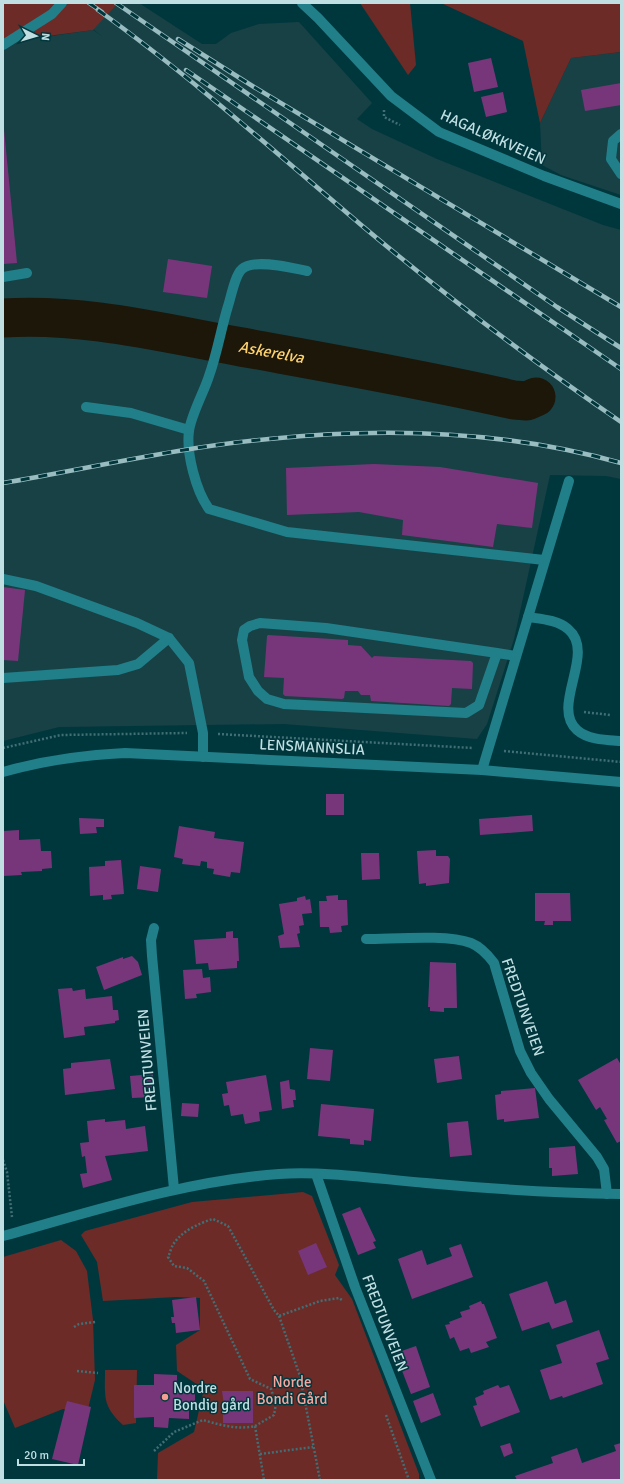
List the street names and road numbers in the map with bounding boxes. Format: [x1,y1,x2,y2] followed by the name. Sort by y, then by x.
[438,106,548,168] street label: HAGALØKKVEIEN
[259,735,365,759] street label: LENSMANNSLIA
[498,956,548,1058] street label: FREDTUNVEIEN
[134,1008,160,1112] street label: FREDTUNVEIEN
[358,1272,412,1374] street label: FREDTUNVEIEN

